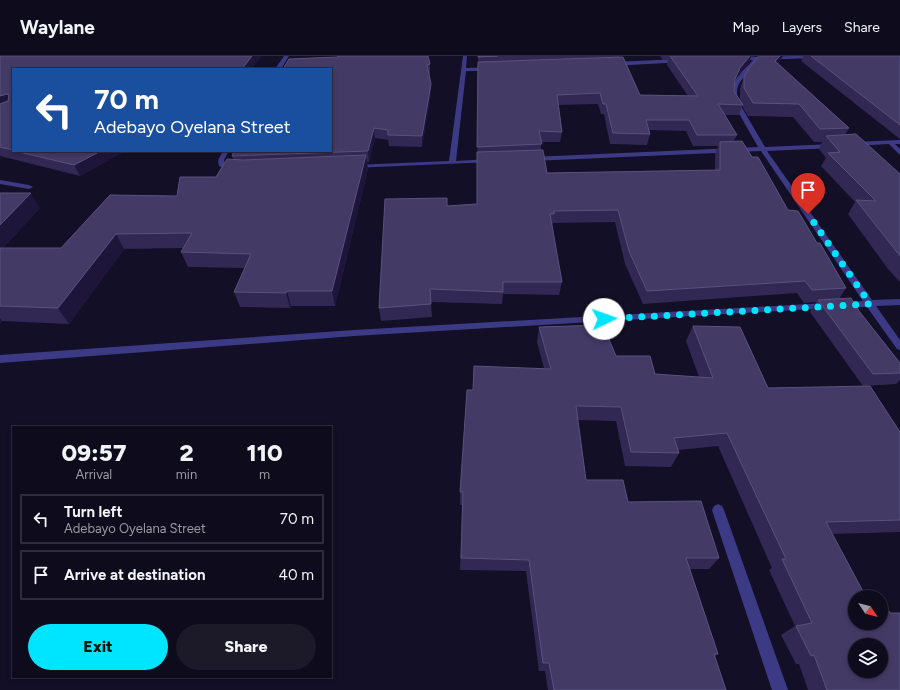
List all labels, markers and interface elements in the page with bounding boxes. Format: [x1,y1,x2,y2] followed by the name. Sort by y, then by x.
[20,16,95,39] text: Waylane
[732,19,760,36] text: Map
[782,19,822,36] text: Layers
[844,19,880,36] text: Share
[94,82,159,116] text: 70 m
[28,84,80,136] icon: left
[94,116,290,138] text: Adebayo Oyelana Street
[791,173,825,214] pin
[797,179,819,201] icon: arrive
[583,298,625,340] position arrow
[61,438,126,467] text: 09:57
[179,438,194,467] text: 2
[247,438,283,467] text: 110
[76,467,112,482] text: Arrival
[176,467,197,482] text: min
[259,467,270,482] text: m
[64,503,122,521] text: Turn left
[30,508,52,530] icon: left
[280,510,314,528] text: 70 m
[64,521,206,536] text: Adebayo Oyelana Street
[30,564,52,586] icon: arrive
[64,566,205,584] text: Arrive at destination
[279,566,314,584] text: 40 m
[848,590,888,630] north arrow
[848,590,888,678] map controls
[28,624,168,670] button: Exit
[176,624,316,670] button: Share
[848,638,888,678] button: layers

